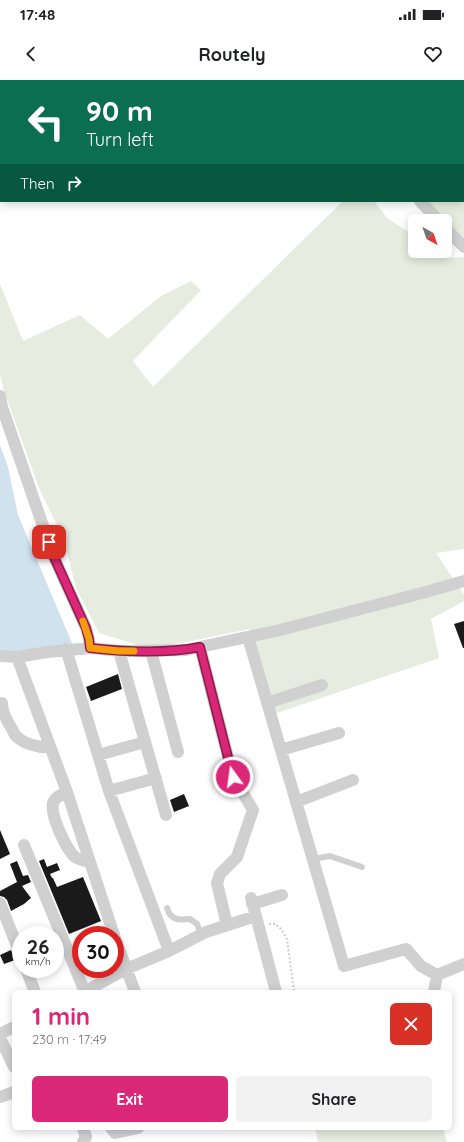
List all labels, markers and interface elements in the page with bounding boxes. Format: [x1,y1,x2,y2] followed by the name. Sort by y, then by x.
[20,5,55,24] text: 17:48
[20,43,42,65] icon: back
[198,43,266,66] text: Routely
[422,43,444,65] icon: heart
[86,93,153,128] text: 90 m
[20,96,72,148] icon: left
[86,128,154,151] text: Turn left
[63,172,85,194] icon: right
[20,174,55,193] text: Then
[408,214,452,258] north arrow
[408,214,452,258] map controls
[32,525,66,559] pin
[38,531,60,553] icon: arrive
[212,756,254,798] position arrow
[72,926,124,978] speed limit sign: 30
[27,934,49,959] text: 26
[25,955,51,968] text: km/h
[32,1001,90,1031] text: 1 min
[390,1003,432,1045] button: close
[32,1031,107,1047] text: 230 m · 17:49
[32,1076,228,1122] button: Exit
[236,1076,432,1122] button: Share

